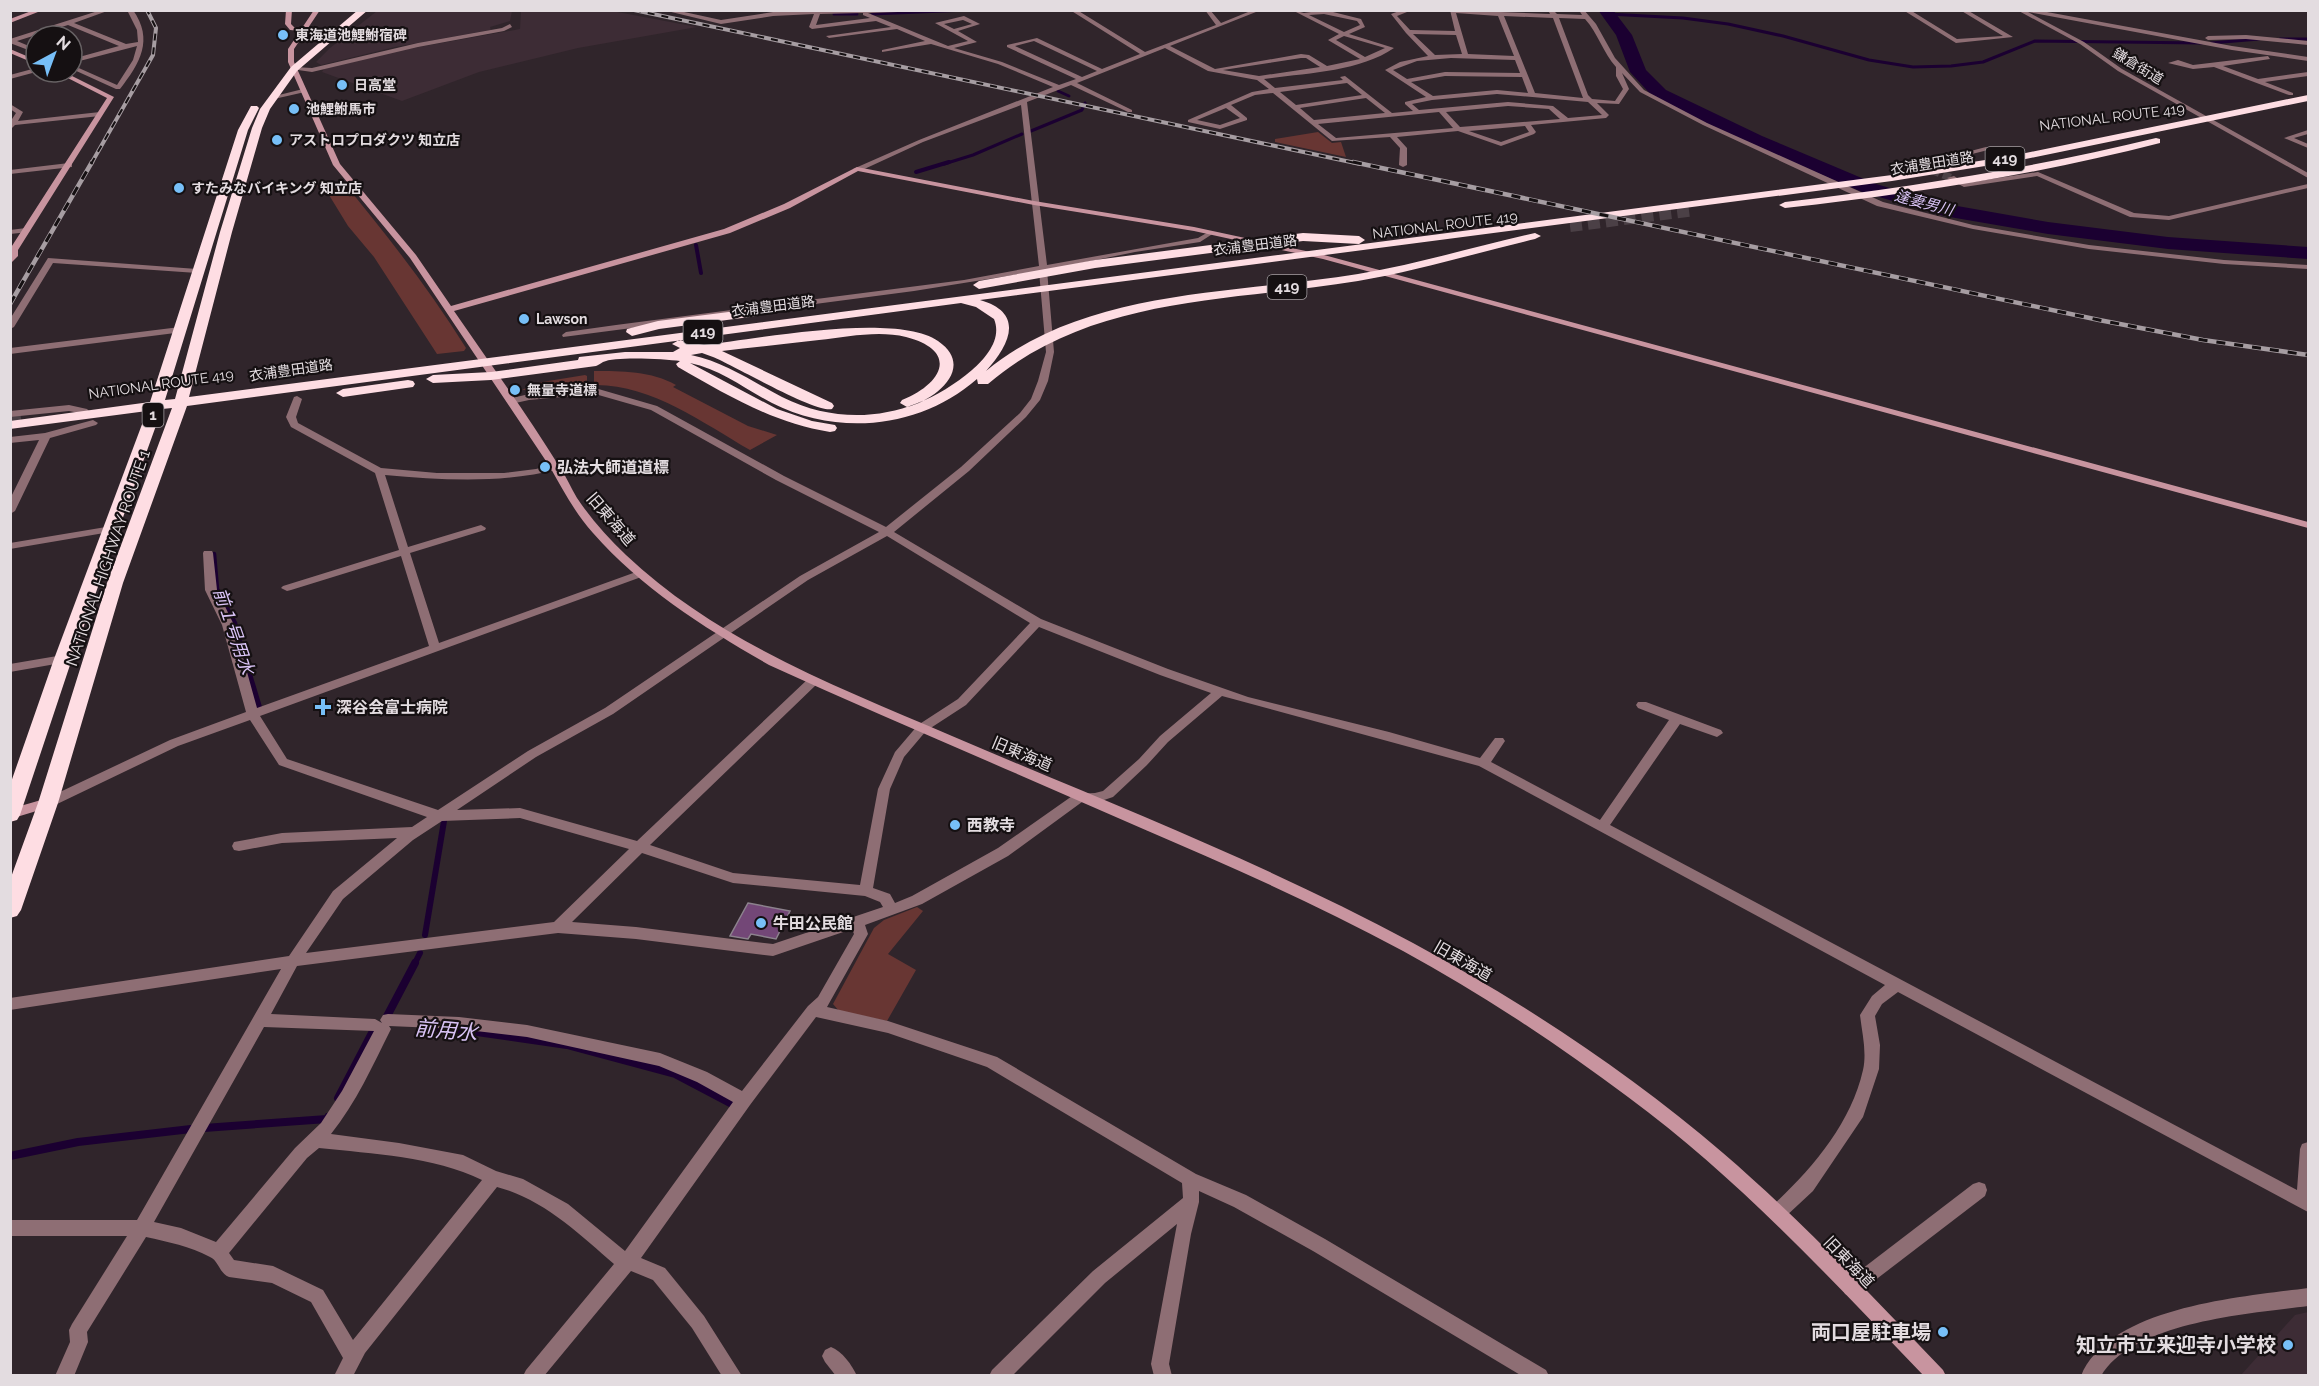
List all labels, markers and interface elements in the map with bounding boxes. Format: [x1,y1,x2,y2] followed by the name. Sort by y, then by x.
[24,24,84,84] north arrow
[295,27,407,43] place label: 東海道池鯉鮒宿碑
[276,28,290,42] marker: 東海道池鯉鮒宿碑
[53,32,74,54] text: N
[2110,45,2166,87] street label: 鎌倉街道
[354,77,396,93] place label: 日高堂
[335,78,349,92] marker: 日高堂
[2038,100,2186,134] street label: NATIONAL ROUTE 419
[306,101,376,117] place label: 池鯉鮒馬市
[287,102,301,116] marker: 池鯉鮒馬市
[289,132,460,148] place label: アストロプロダクツ 知立店
[270,133,284,147] marker: アストロプロダクツ 知立店
[1986,147,2024,171] road number: 419
[1889,149,1975,177] street label: 衣浦豊田道路
[191,180,362,196] place label: すたみなバイキング 知立店
[172,181,186,195] marker: すたみなバイキング 知立店
[1893,187,1957,220] water label: 逢妻男川
[1371,208,1519,242] street label: NATIONAL ROUTE 419
[1212,232,1298,258] street label: 衣浦豊田道路
[1268,275,1306,299] road number: 419
[730,293,816,319] street label: 衣浦豊田道路
[536,311,587,327] place label: Lawson
[517,312,531,326] marker: Lawson
[684,320,722,344] road number: 419
[248,356,334,384] street label: 衣浦豊田道路
[88,366,234,402] street label: NATIONAL ROUTE 419
[527,382,597,398] place label: 無量寺道標
[508,383,522,397] marker: 無量寺道標
[142,403,164,427] road number: 1
[62,447,154,669] street label: NATIONAL HIGHWAY ROUTE 1
[557,458,669,477] place label: 弘法大師道道標
[538,460,552,474] marker: 弘法大師道道標
[583,489,639,549] street label: 旧東海道
[209,585,259,679] water label: 前１号用水
[314,698,332,716] marker: 深谷会富士病院
[336,698,448,717] place label: 深谷会富士病院
[989,733,1055,775] street label: 旧東海道
[967,816,1015,835] place label: 西教寺
[948,818,962,832] marker: 西教寺
[773,914,853,933] place label: 牛田公民館
[754,916,768,930] marker: 牛田公民館
[1431,937,1495,985] street label: 旧東海道
[414,1015,480,1045] water label: 前用水
[1820,1232,1878,1292] street label: 旧東海道
[1811,1320,1931,1344] place label: 両口屋駐車場
[1936,1325,1950,1339] marker: 両口屋駐車場
[2076,1333,2276,1357] place label: 知立市立来迎寺小学校
[2281,1338,2295,1352] marker: 知立市立来迎寺小学校

